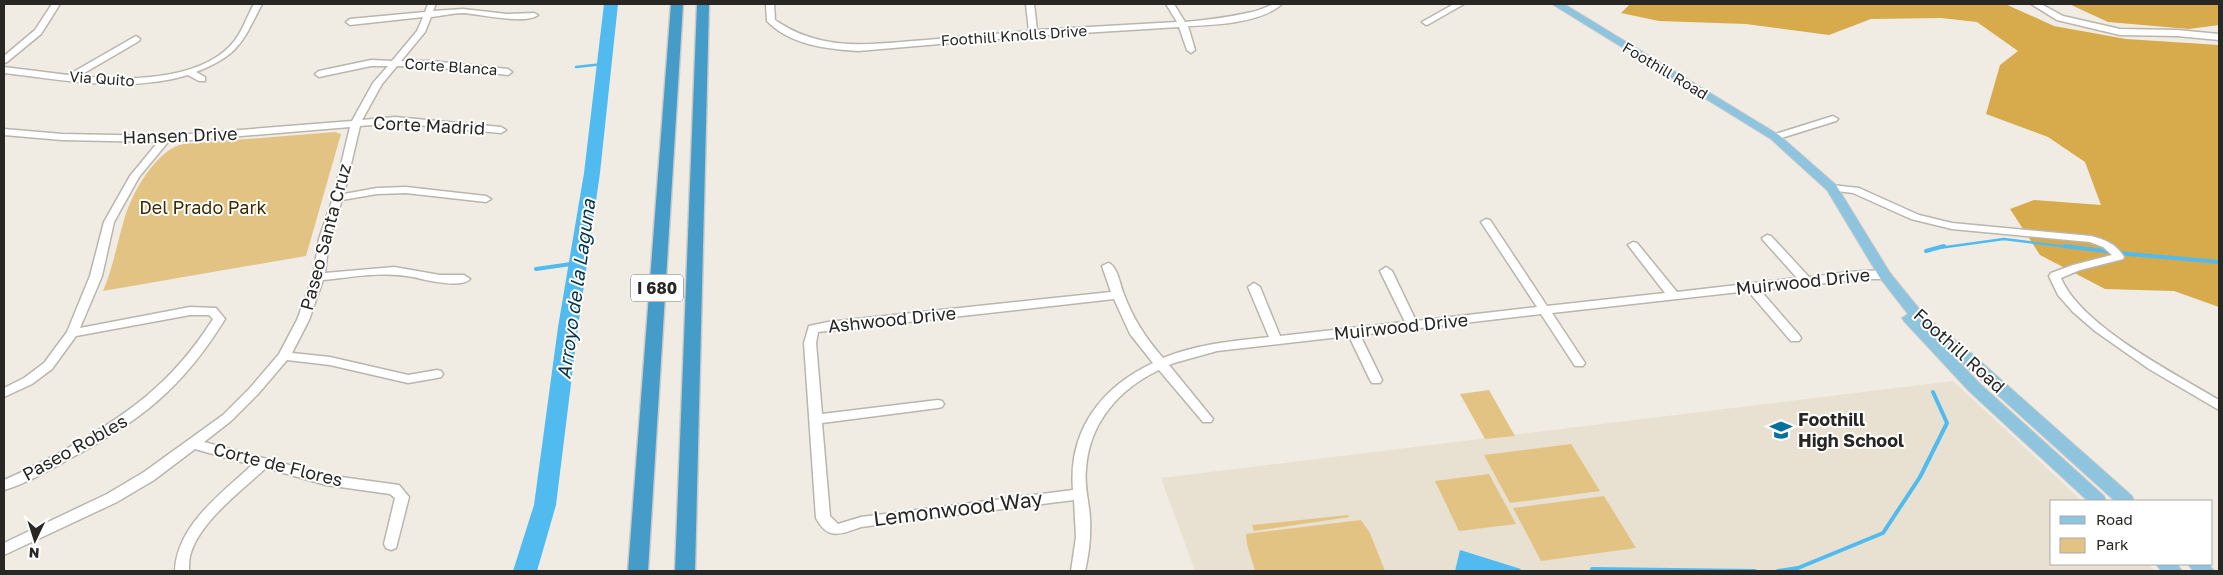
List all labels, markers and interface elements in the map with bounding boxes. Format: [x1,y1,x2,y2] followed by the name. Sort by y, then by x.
[940,21,1088,49] street label: Foothill Knolls Drive
[1620,38,1711,103] street label: Foothill Road
[404,54,498,78] street label: Corte Blanca
[69,67,135,89] street label: Via Quito
[372,111,486,139] street label: Corte Madrid
[122,122,238,148] street label: Hansen Drive
[295,161,355,312] street label: Paseo Santa Cruz
[139,196,267,218] park label: Del Prado Park
[552,196,600,380] water label: Arroyo de la Laguna
[1735,263,1871,299] street label: Muirwood Drive
[631,274,683,302] road number: I 680
[827,301,957,337] street label: Ashwood Drive
[1909,303,2010,397] street label: Foothill Road
[1333,308,1469,344] street label: Muirwood Drive
[1798,408,1904,451] place label: Foothill High School
[18,409,131,485] street label: Paseo Robles
[1768,417,1794,443] school or university icon: Foothill High School
[211,437,345,491] street label: Corte de Flores
[872,485,1044,531] street label: Lemonwood Way
[2050,500,2213,565] legend
[2096,510,2133,528] text: Road
[10,515,60,565] north arrow
[2096,535,2129,553] text: Park
[28,545,40,562] text: N

